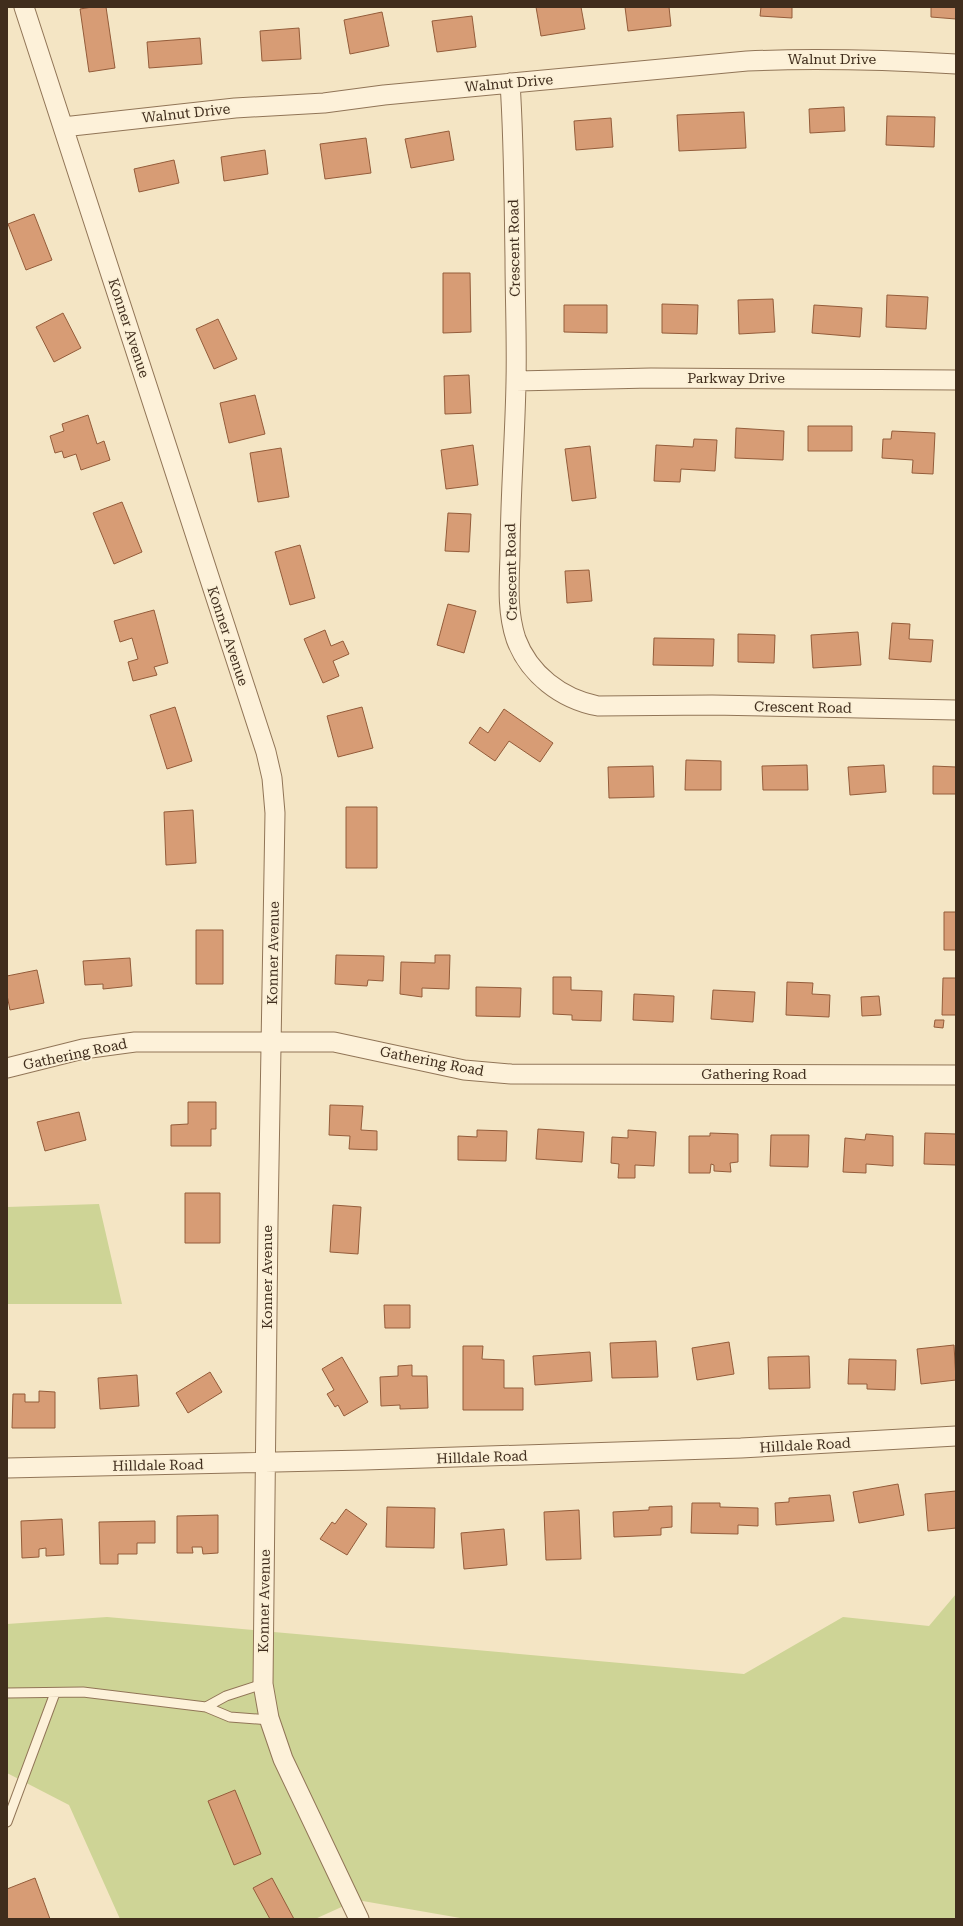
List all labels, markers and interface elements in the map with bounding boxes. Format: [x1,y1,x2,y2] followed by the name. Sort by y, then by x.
[788,51,877,67] street label: Walnut Drive
[464,71,554,95] street label: Walnut Drive
[141,100,231,126] street label: Walnut Drive
[505,199,523,297] street label: Crescent Road
[105,276,153,380] street label: Konner Avenue
[687,370,785,386] street label: Parkway Drive
[502,523,520,621] street label: Crescent Road
[204,584,252,688] street label: Konner Avenue
[754,698,852,716] street label: Crescent Road
[264,901,282,1005] street label: Konner Avenue
[22,1035,128,1073] street label: Gathering Road
[379,1043,485,1079] street label: Gathering Road
[701,1066,807,1082] street label: Gathering Road
[259,1225,275,1329] street label: Konner Avenue
[759,1435,851,1455] street label: Hilldale Road
[436,1447,528,1467] street label: Hilldale Road
[112,1456,204,1474] street label: Hilldale Road
[255,1549,273,1653] street label: Konner Avenue

